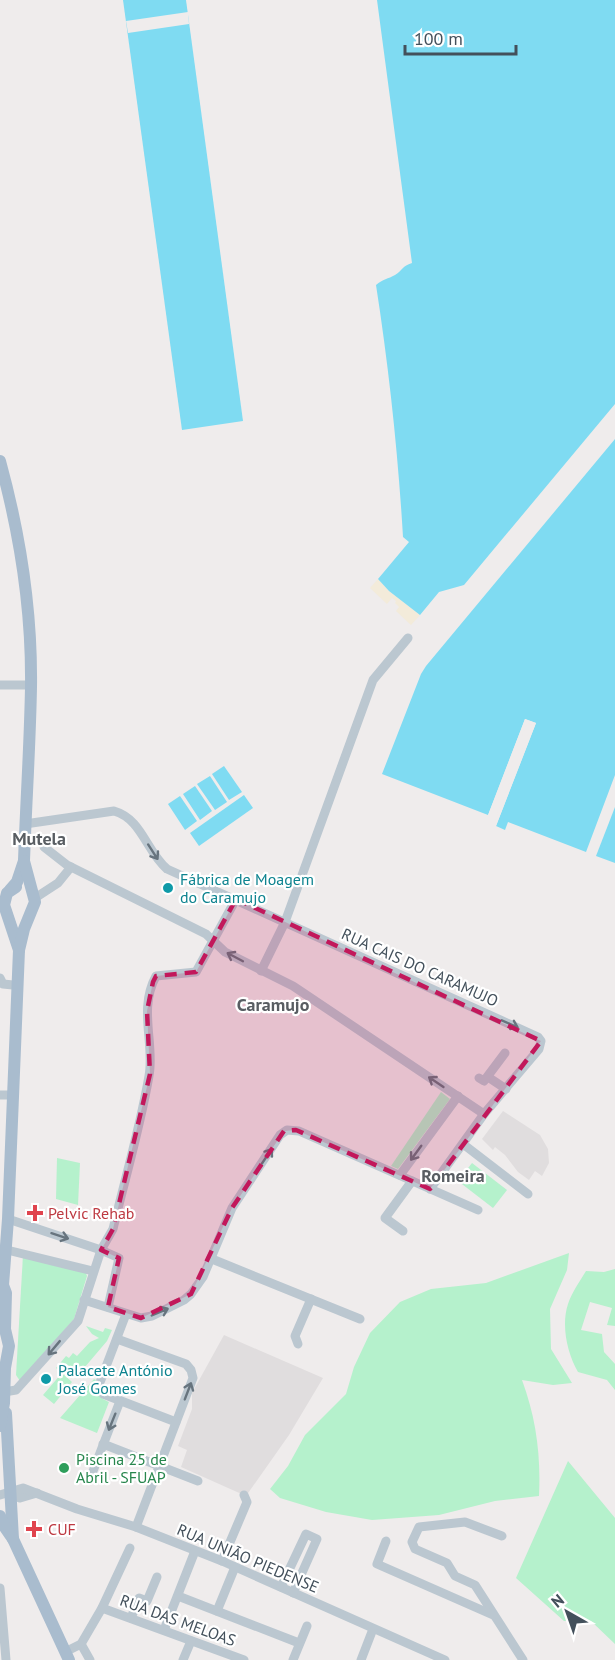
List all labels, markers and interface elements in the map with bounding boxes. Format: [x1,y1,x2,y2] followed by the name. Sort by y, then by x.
[405,18,516,56] scale bar
[414,27,463,50] text: 100 m
[12,827,66,850] district label: Mutela
[147,843,159,859] one-way arrow
[180,869,314,907] place label: Fábrica de Moagem do Caramujo
[161,881,175,895] marker: Fábrica de Moagem do Caramujo
[339,923,501,1011] street label: RUA CAIS DO CARAMUJO
[226,951,244,962] one-way arrow
[237,993,310,1016] district label: Caramujo
[501,1019,519,1030] one-way arrow
[428,1075,445,1087] one-way arrow
[410,1144,423,1160] one-way arrow
[261,1148,273,1165] one-way arrow
[421,1164,485,1187] district label: Romeira
[48,1203,134,1223] place label: Pelvic Rehab
[26,1204,44,1222] marker: Pelvic Rehab
[50,1232,69,1243] one-way arrow
[150,1306,168,1318] one-way arrow
[48,1340,61,1356] one-way arrow
[57,1360,173,1398] place label: Palacete António José Gomes
[39,1372,53,1386] marker: Palacete António José Gomes
[183,1382,194,1401] one-way arrow
[106,1412,117,1431] one-way arrow
[76,1449,167,1487] place label: Piscina 25 de Abril - SFUAP
[57,1461,71,1475] marker: Piscina 25 de Abril - SFUAP
[48,1519,76,1539] place label: CUF
[174,1519,322,1597] street label: RUA UNIÃO PIEDENSE
[25,1520,43,1538] marker: CUF
[537,1582,597,1642] north arrow
[547,1589,568,1612] text: N
[117,1590,239,1650] street label: RUA DAS MELOAS

